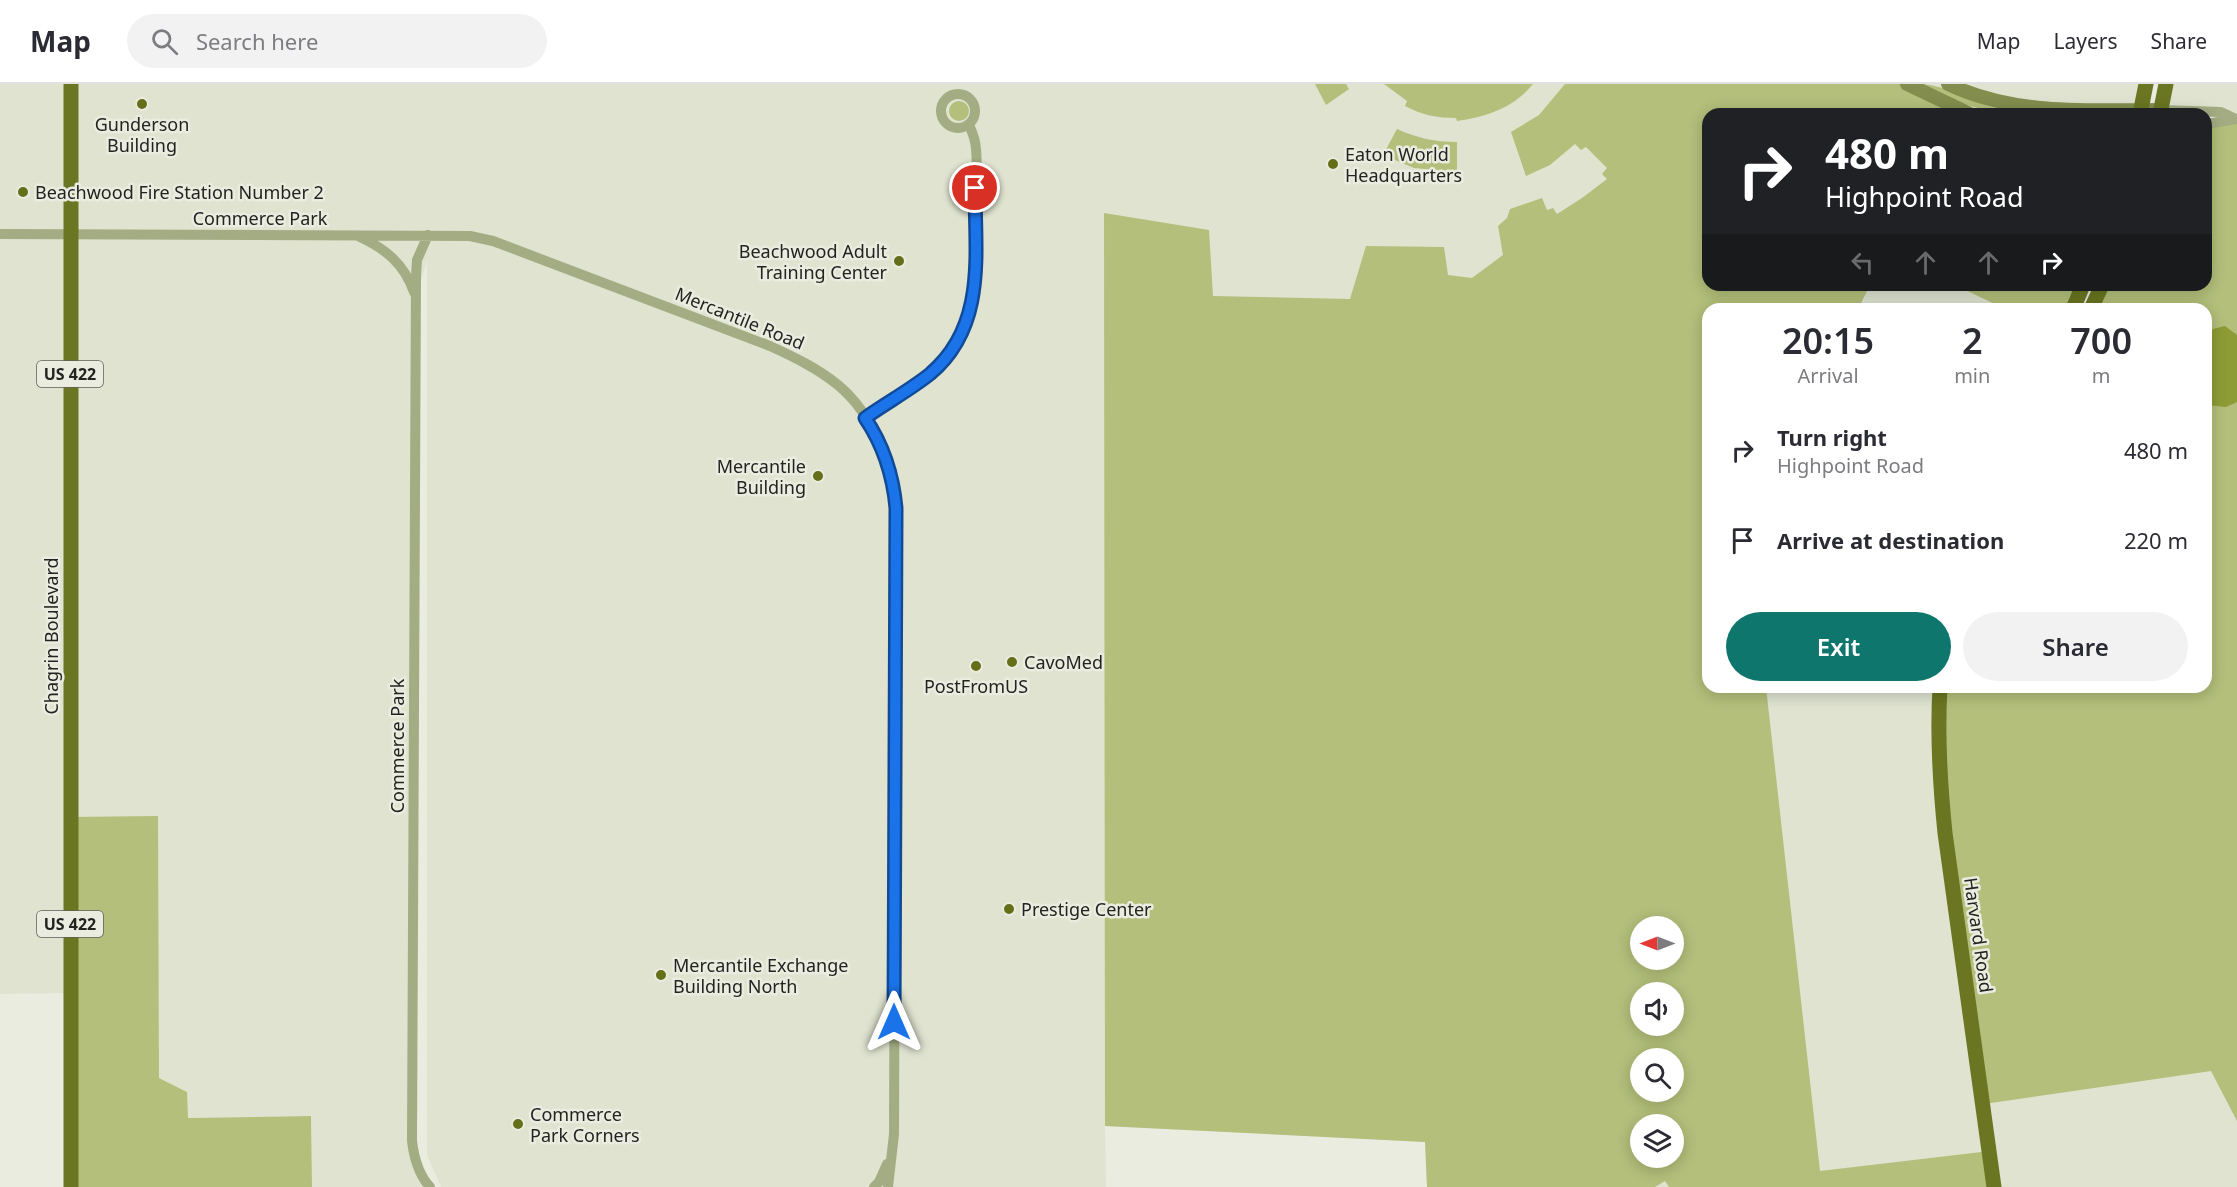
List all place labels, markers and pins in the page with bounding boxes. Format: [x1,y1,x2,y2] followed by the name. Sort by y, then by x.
[135,97,149,111] marker: Gunderson Building
[95,112,189,157] place label: Gunderson Building
[1345,142,1462,187] place label: Eaton World Headquarters
[1326,157,1340,171] marker: Eaton World Headquarters
[949,162,1000,213] pin
[35,180,324,204] place label: Beachwood Fire Station Number 2
[16,185,30,199] marker: Beachwood Fire Station Number 2
[739,239,888,284] place label: Beachwood Adult Training Center
[892,254,906,268] marker: Beachwood Adult Training Center
[717,454,806,499] place label: Mercantile Building
[811,469,825,483] marker: Mercantile Building
[1024,650,1103,674] place label: CavoMed
[1005,655,1019,669] marker: CavoMed
[969,659,983,673] marker: PostFromUS
[924,674,1028,698] place label: PostFromUS
[1021,897,1152,921] place label: Prestige Center
[1002,902,1016,916] marker: Prestige Center
[673,953,848,998] place label: Mercantile Exchange Building North
[654,968,668,982] marker: Mercantile Exchange Building North
[530,1102,640,1147] place label: Commerce Park Corners
[511,1117,525,1131] marker: Commerce Park Corners

